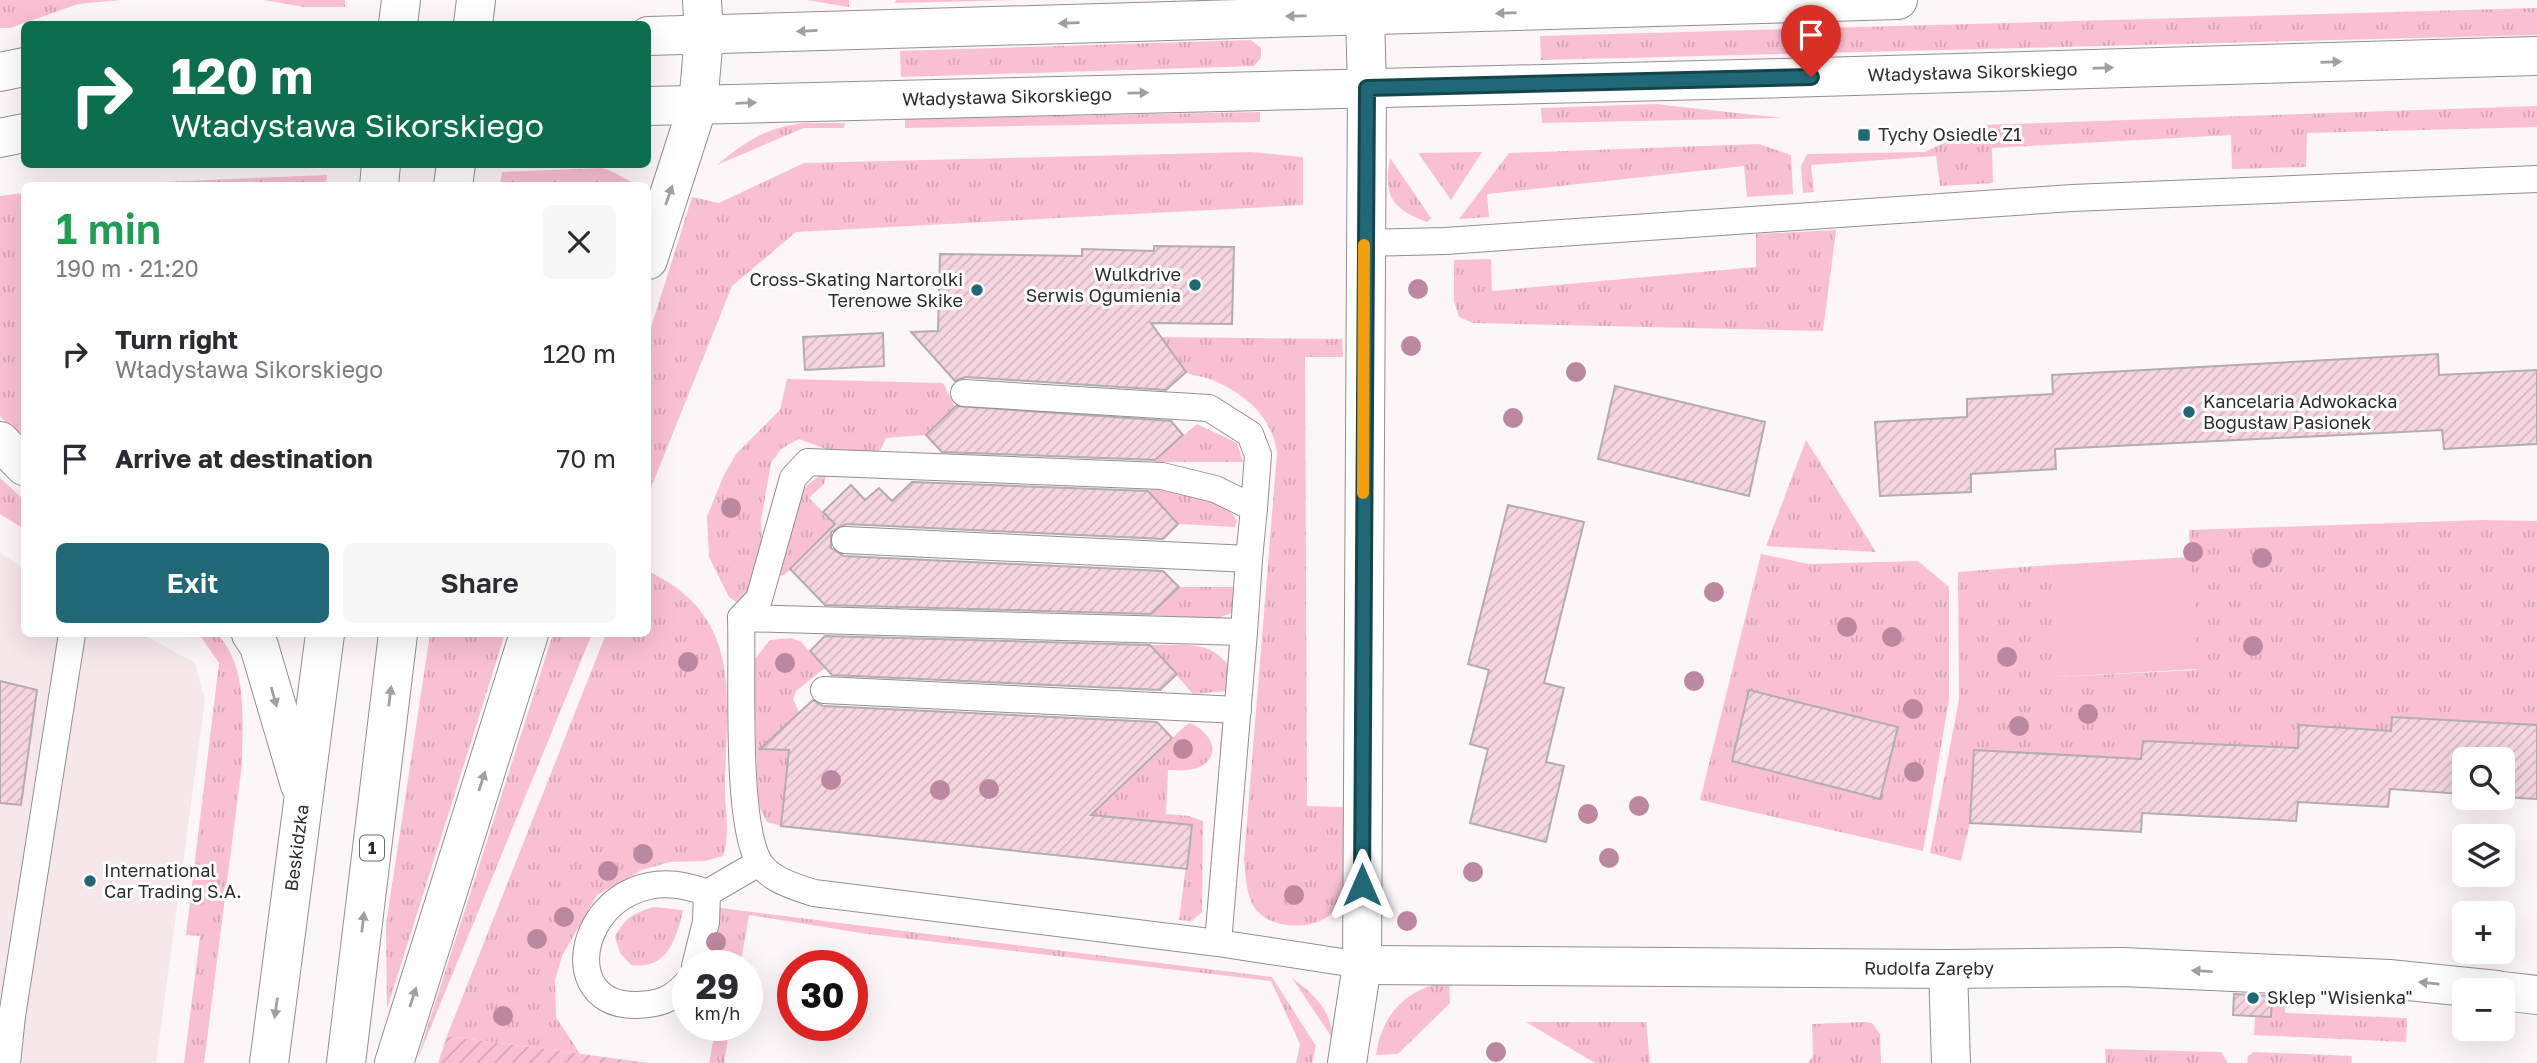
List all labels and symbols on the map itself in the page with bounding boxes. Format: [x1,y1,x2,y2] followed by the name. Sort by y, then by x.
[1781,5,1841,77] pin
[1495,7,1517,18] one-way arrow
[1285,10,1307,22] one-way arrow
[1058,17,1080,28] one-way arrow
[795,26,817,37] one-way arrow
[2320,56,2342,67] one-way arrow
[1867,57,2078,86] street label: Władysława Sikorskiego
[2092,63,2114,74] one-way arrow
[902,83,1112,110] street label: Władysława Sikorskiego
[1127,87,1149,99] one-way arrow
[735,97,757,108] one-way arrow
[1878,123,2022,145] place label: Tychy Osiedle Z1
[1856,127,1872,143] marker: Tychy Osiedle Z1
[664,185,675,206] one-way arrow
[1026,263,1181,306] place label: Wulkdrive Serwis Ogumienia
[749,268,963,311] place label: Cross-Skating Nartorolki Terenowe Skike
[1187,277,1203,293] marker: Wulkdrive Serwis Ogumienia
[969,282,985,298] marker: Cross-Skating Nartorolki Terenowe Skike
[2203,390,2397,433] place label: Kancelaria Adwokacka Bogusław Pasionek
[2181,404,2197,420] marker: Kancelaria Adwokacka Bogusław Pasionek
[385,685,396,707] one-way arrow
[270,687,280,708] one-way arrow
[478,770,488,791] one-way arrow
[280,803,313,893] street label: Beskidzka
[360,835,384,860] road number: 1
[1325,848,1399,922] position arrow
[104,859,242,902] place label: International Car Trading S.A.
[82,873,98,889] marker: International Car Trading S.A.
[358,911,369,933] one-way arrow
[777,950,868,1041] speed limit sign: 30
[1864,956,1994,979] street label: Rudolfa Zaręby
[2191,965,2213,976] one-way arrow
[2418,978,2440,989] one-way arrow
[2267,986,2413,1008] place label: Sklep "Wisienka"
[408,987,419,1008] one-way arrow
[2245,990,2261,1006] marker: Sklep "Wisienka"
[271,997,282,1019] one-way arrow

